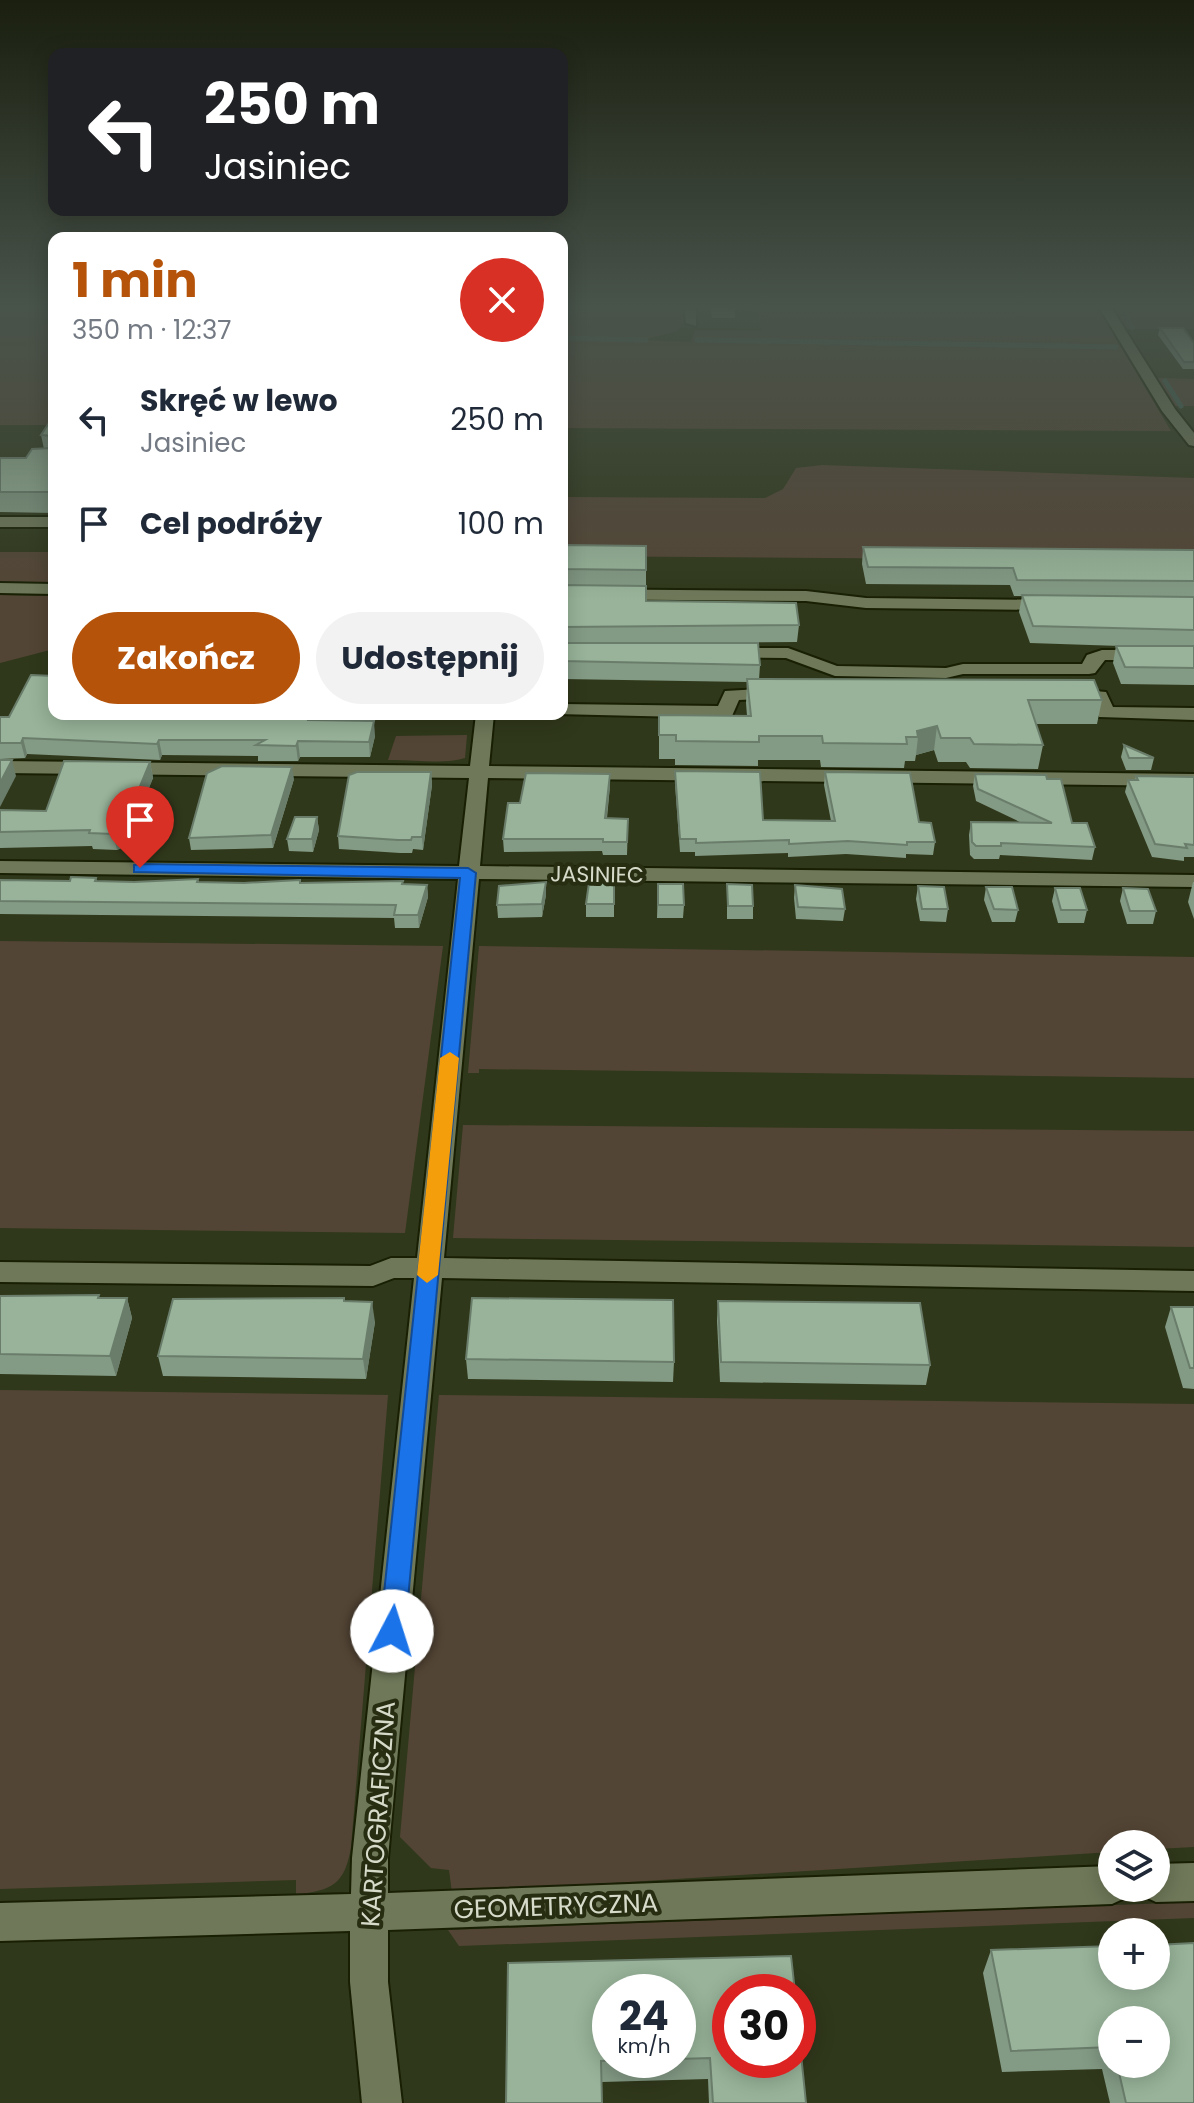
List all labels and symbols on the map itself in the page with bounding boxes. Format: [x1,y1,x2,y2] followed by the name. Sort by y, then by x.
[106,786,174,868] pin
[550,858,644,891] street label: JASINIEC
[350,1589,434,1673] position arrow
[352,1700,404,1928] street label: KARTOGRAFICZNA
[453,1884,659,1928] street label: GEOMETRYCZNA
[712,1974,816,2078] speed limit sign: 30

